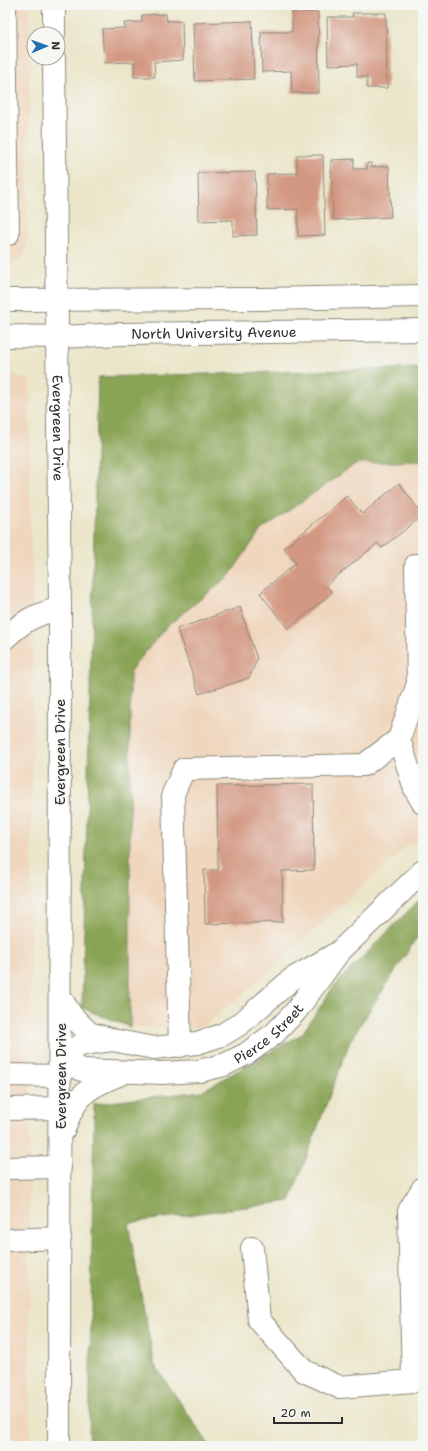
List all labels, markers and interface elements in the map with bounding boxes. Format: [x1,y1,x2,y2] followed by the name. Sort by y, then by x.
[26,26,66,66] north arrow
[48,41,63,51] text: N
[131,323,297,343] street label: North University Avenue
[48,375,68,481] street label: Evergreen Drive
[51,699,69,805] street label: Evergreen Drive
[231,1000,307,1068] street label: Pierce Street
[52,1023,70,1129] street label: Evergreen Drive
[274,1399,342,1425] scale bar
[280,1405,311,1421] text: 20 m

